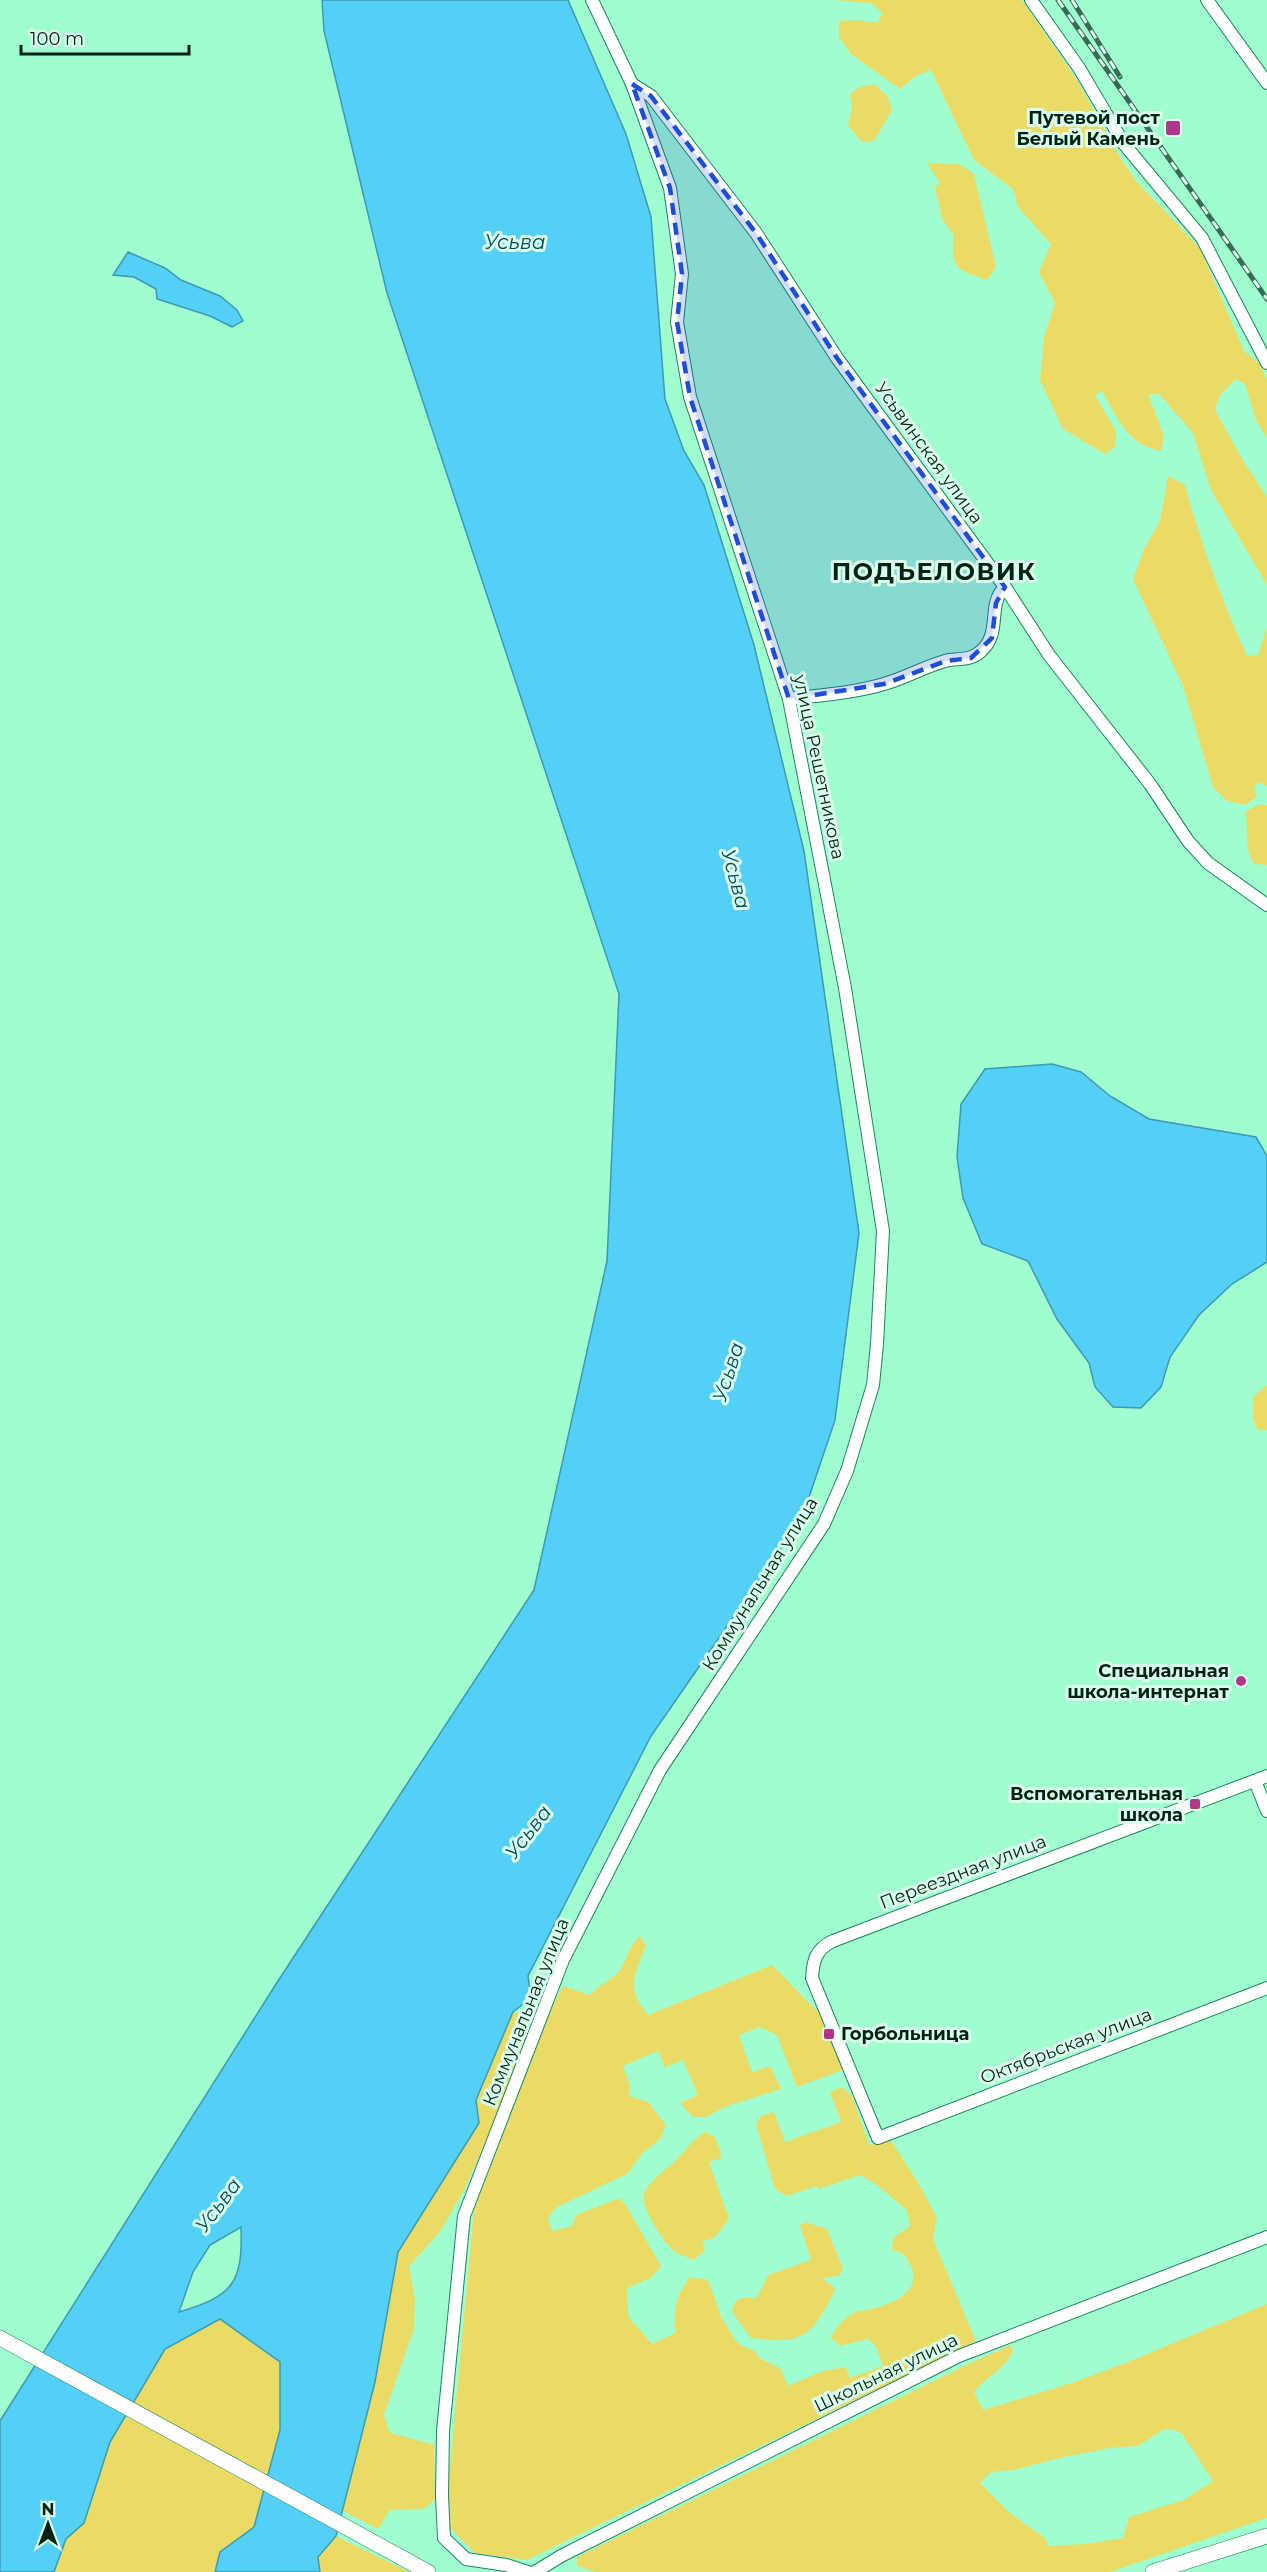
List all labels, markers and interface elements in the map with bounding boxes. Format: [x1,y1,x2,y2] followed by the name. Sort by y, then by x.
[21,18,189,56] scale bar
[30,28,84,50] text: 100 m
[1017,107,1160,150] place label: Путевой пост Белый Камень
[1164,119,1182,137] marker: Путевой пост Белый Камень
[484,230,546,254] water label: Усьва
[870,378,988,528] street label: Усьвинская улица
[832,557,1036,586] district label: ПОДЪЕЛОВИК
[788,672,849,861] street label: улица Решетникова
[716,846,756,912] water label: Усьва
[707,1339,749,1405] water label: Усьва
[698,1493,822,1675] street label: Коммунальная улица
[1067,1660,1229,1703] place label: Специальная школа-интернат
[1234,1674,1248,1688] marker: Специальная школа-интернат
[1010,1783,1183,1826] place label: Вспомогательная школа
[1188,1797,1202,1811] marker: Вспомогательная школа
[500,1800,556,1864] water label: Усьва
[877,1830,1049,1914] street label: Переездная улица
[478,1915,574,2109] street label: Коммунальная улица
[977,2003,1155,2089] street label: Октябрьская улица
[841,2023,969,2045] place label: Горбольница
[822,2027,836,2041] marker: Горбольница
[190,2173,246,2237] water label: Усьва
[811,2329,961,2417] street label: Школьная улица
[18,2494,78,2554] north arrow
[42,2500,54,2519] text: N

